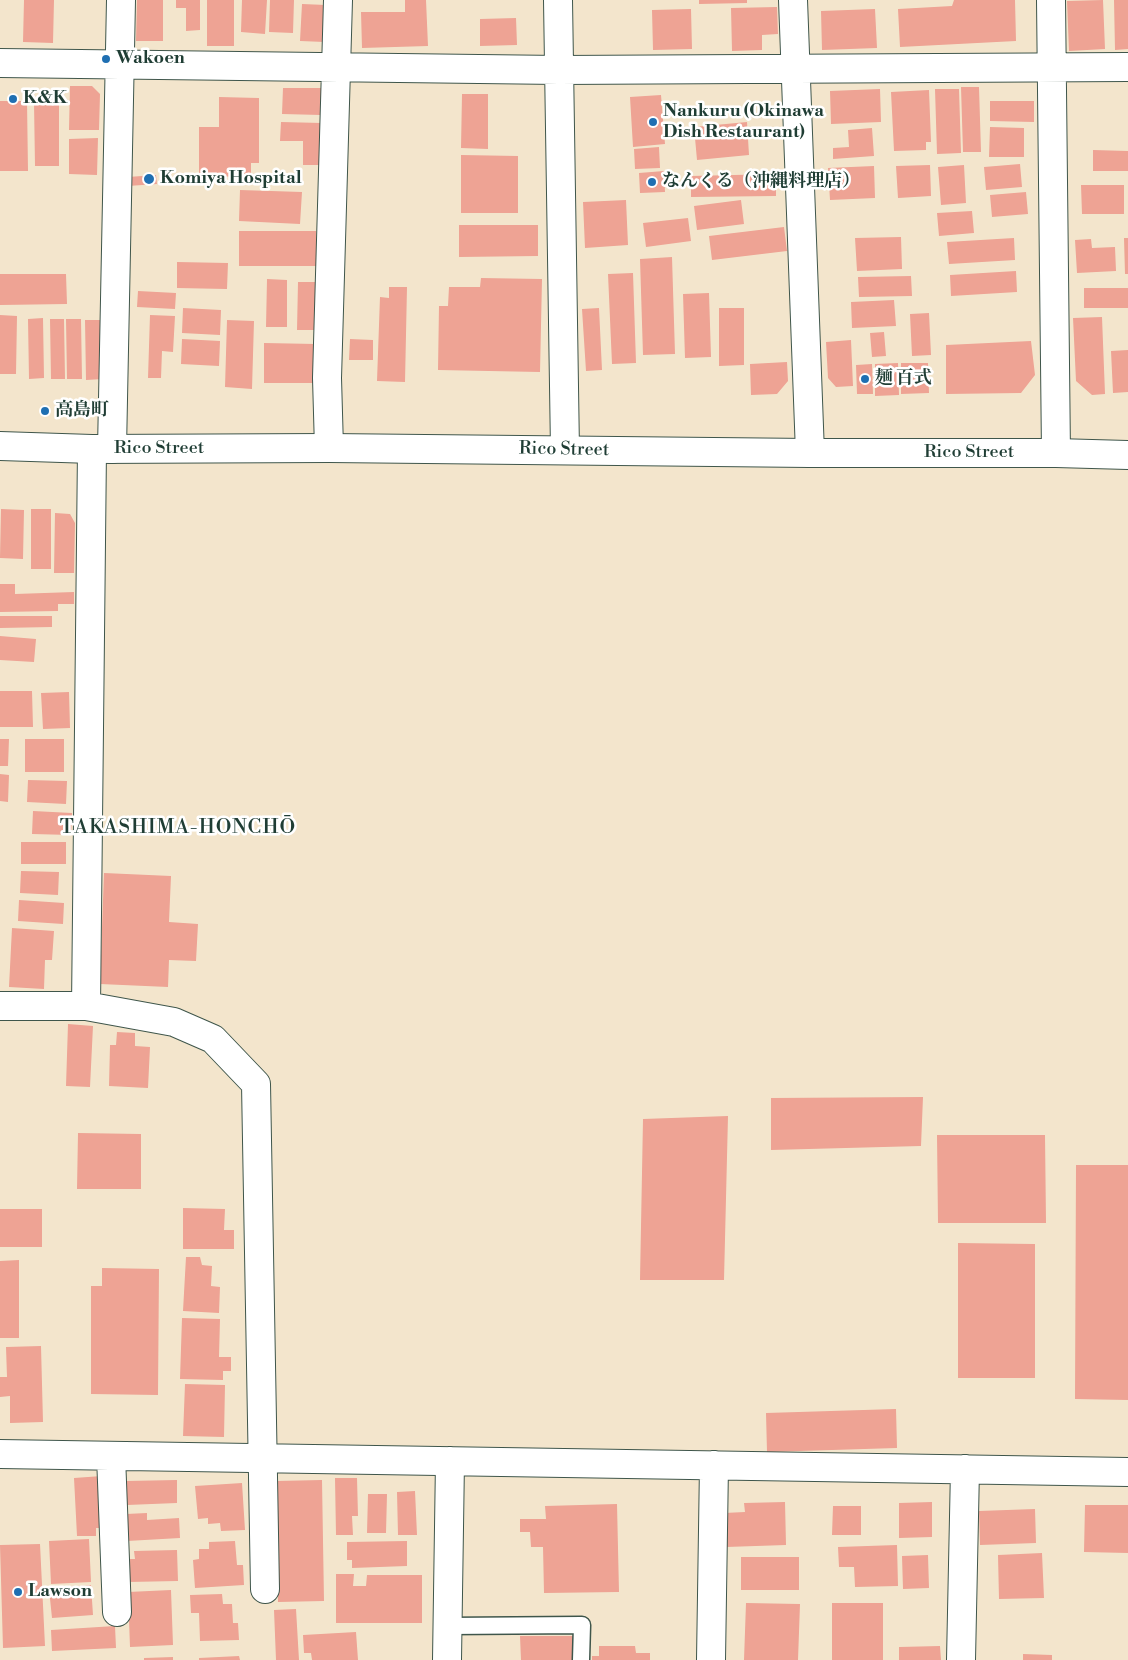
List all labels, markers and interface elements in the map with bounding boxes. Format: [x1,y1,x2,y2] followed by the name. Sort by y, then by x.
[116,48,185,70] place label: Wakoen
[100,53,112,65] marker: Wakoen
[23,88,67,110] place label: K&K
[7,93,19,105] marker: K&K
[663,101,824,144] place label: Nankuru (Okinawa Dish Restaurant)
[647,116,659,128] marker: Nankuru (Okinawa Dish Restaurant)
[160,168,302,190] place label: Komiya Hospital
[662,171,860,193] place label: なんくる（沖縄料理店）
[142,172,156,186] marker: Komiya Hospital
[646,176,658,188] marker: なんくる（沖縄料理店）
[875,368,932,390] place label: 麺 百式
[859,373,871,385] marker: 麺 百式
[55,400,109,422] place label: 高島町
[39,405,51,417] marker: 高島町
[114,438,204,460] street label: Rico Street
[519,438,609,462] street label: Rico Street
[924,442,1014,464] street label: Rico Street
[58,816,298,840] district label: TAKASHIMA-HONCHŌ
[28,1581,92,1603] place label: Lawson
[12,1586,24,1598] marker: Lawson

